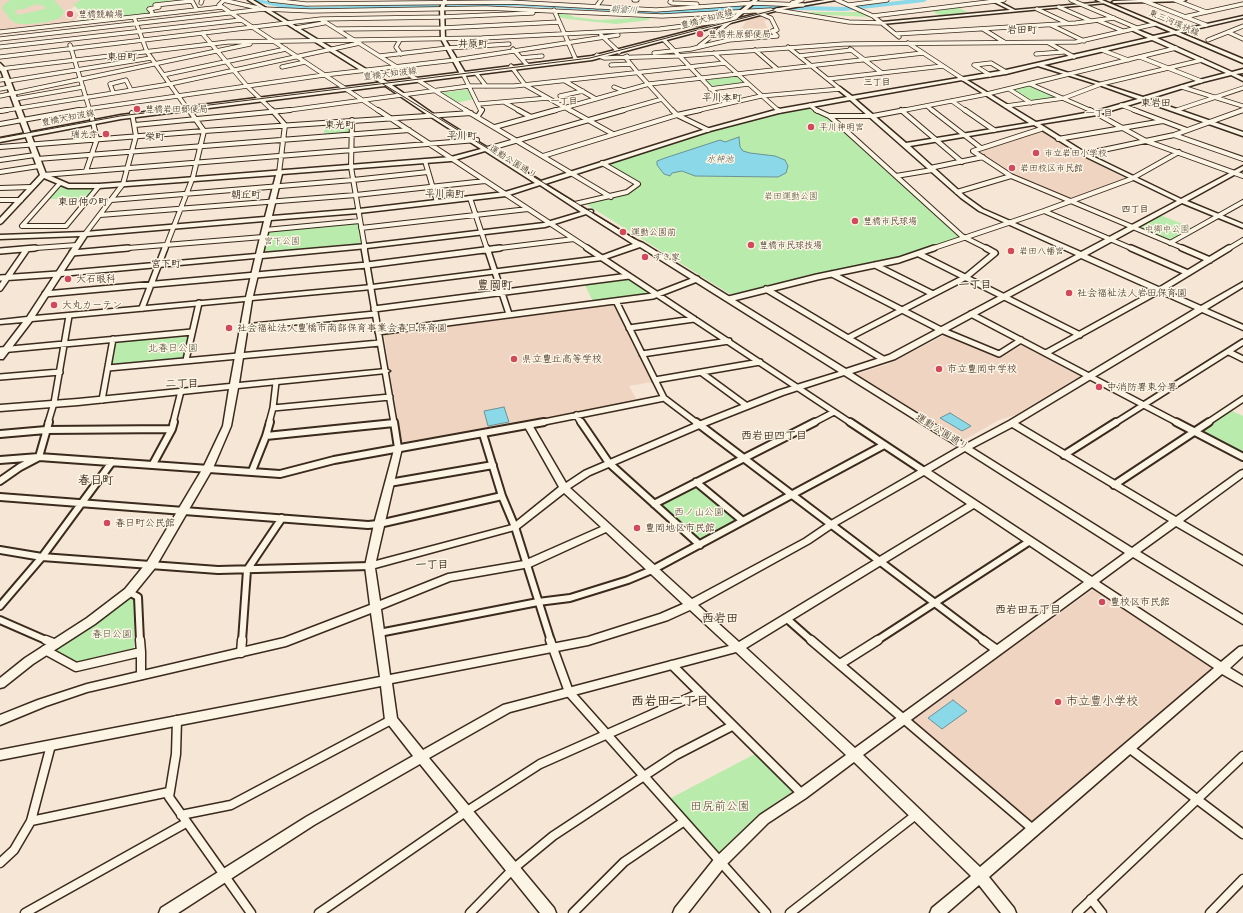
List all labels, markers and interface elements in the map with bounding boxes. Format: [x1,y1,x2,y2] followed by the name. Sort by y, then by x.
[610,4,638,16] water label: 朝倉川
[680,7,734,31] street label: 豊橋大知波線
[1147,7,1201,39] street label: 東三河環状線
[65,9,75,19] marker: 豊橋競輪場
[78,9,123,19] place label: 豊橋競輪場
[1007,24,1037,36] district label: 岩田町
[695,29,705,39] marker: 豊橋井原郵便局
[708,29,771,39] place label: 豊橋井原郵便局
[458,38,488,50] district label: 井原町
[107,51,137,63] district label: 東田町
[363,65,417,83] street label: 豊橋大知波線
[864,77,890,87] district label: 三丁目
[702,92,742,104] district label: 平川本町
[551,96,577,106] district label: 一丁目
[1141,97,1171,109] district label: 東岩田
[132,104,142,114] marker: 豊橋岩田郵便局
[145,104,208,114] place label: 豊橋岩田郵便局
[40,108,96,128] street label: 豊橋大知波線
[1086,108,1112,118] district label: 一丁目
[325,119,355,131] district label: 東光町
[806,122,816,132] marker: 平川神明宮
[819,122,864,132] place label: 平川神明宮
[71,129,98,139] place label: 瑞光寺
[101,129,111,139] marker: 瑞光寺
[447,130,477,142] district label: 平川町
[145,131,165,143] district label: 栄町
[487,143,539,181] street label: 運動公園通り
[1031,148,1041,158] marker: 市立岩田小学校
[1044,148,1107,158] place label: 市立岩田小学校
[707,154,733,164] water label: 水神池
[1007,163,1017,173] marker: 岩田校区市民館
[1020,163,1083,173] place label: 岩田校区市民館
[425,188,465,200] district label: 平川南町
[231,189,261,201] district label: 朝丘町
[764,191,818,201] park label: 岩田運動公園
[58,196,108,208] district label: 東田仲の町
[1122,204,1148,214] district label: 四丁目
[850,216,860,226] marker: 豊橋市民球場
[863,216,917,226] place label: 豊橋市民球場
[1145,224,1189,234] park label: 中郷中公園
[618,227,628,237] marker: 運動公園前
[631,227,676,237] place label: 運動公園前
[264,236,300,246] park label: 宮下公園
[746,240,756,250] marker: 豊橋市民球技場
[759,240,822,250] place label: 豊橋市民球技場
[1006,246,1016,256] marker: 岩田八幡宮
[1019,246,1064,256] place label: 岩田八幡宮
[640,252,650,262] marker: すき家
[653,252,680,262] place label: すき家
[151,258,181,270] district label: 宮下町
[76,273,116,285] place label: 大石眼科
[63,274,73,284] marker: 大石眼科
[959,278,991,292] district label: 一丁目
[477,279,513,293] district label: 豊岡町
[1077,287,1187,299] place label: 社会福祉法人岩田保育園
[1064,288,1074,298] marker: 社会福祉法人岩田保育園
[62,299,122,311] place label: 大丸カーテン
[49,300,59,310] marker: 大丸カーテン
[237,322,447,334] place label: 社会福祉法人豊橋市南部保育事業会春日保育園
[224,323,234,333] marker: 社会福祉法人豊橋市南部保育事業会春日保育園
[148,342,198,354] park label: 北春日公園
[522,353,602,365] place label: 県立豊丘高等学校
[509,354,519,364] marker: 県立豊丘高等学校
[947,363,1017,375] place label: 市立豊岡中学校
[934,364,944,374] marker: 市立豊岡中学校
[166,377,198,391] district label: 二丁目
[1107,381,1177,393] place label: 中消防署東分署
[1094,382,1104,392] marker: 中消防署東分署
[913,411,971,453] street label: 運動公園通り
[741,429,807,443] district label: 西岩田四丁目
[78,474,114,488] district label: 春日町
[674,506,724,518] park label: 西ノ山公園
[115,517,175,529] place label: 春日町公民館
[102,518,112,528] marker: 春日町公民館
[645,522,715,534] place label: 豊岡地区市民館
[632,523,642,533] marker: 豊岡地区市民館
[416,558,448,572] district label: 一丁目
[1110,596,1170,608] place label: 豊校区市民館
[1097,597,1107,607] marker: 豊校区市民館
[995,603,1061,617] district label: 西岩田五丁目
[702,612,738,626] district label: 西岩田
[92,628,132,640] park label: 春日公園
[631,693,709,709] district label: 西岩田二丁目
[1066,695,1138,709] place label: 市立豊小学校
[1053,697,1063,707] marker: 市立豊小学校
[690,800,750,814] park label: 田尻前公園

